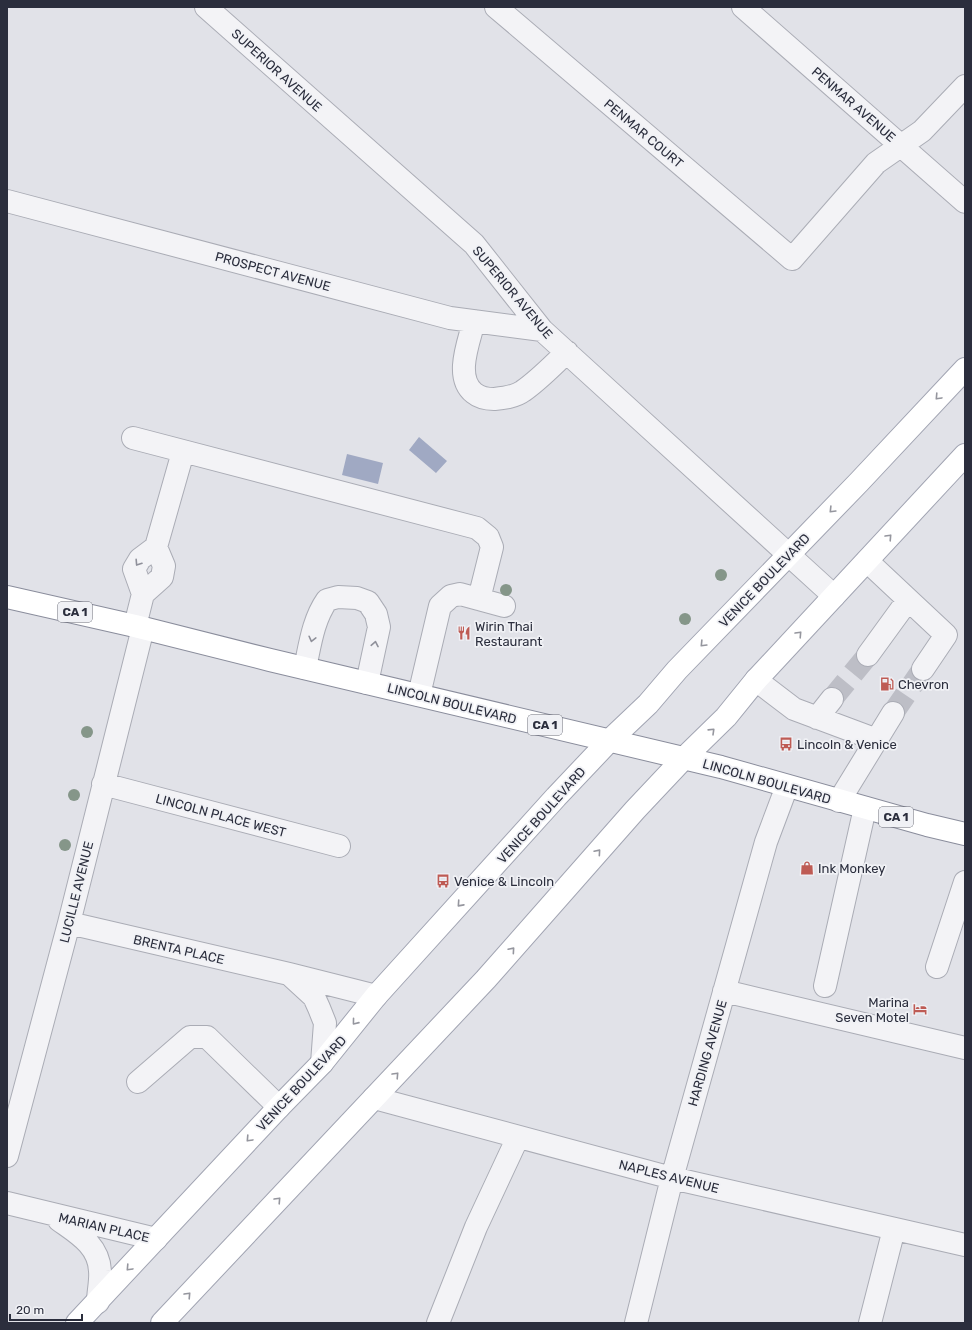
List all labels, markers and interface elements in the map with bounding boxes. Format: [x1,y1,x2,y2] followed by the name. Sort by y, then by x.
[228,26,325,115] street label: SUPERIOR AVENUE
[809,64,899,145] street label: PENMAR AVENUE
[601,96,687,171] street label: PENMAR COURT
[470,243,556,342] street label: SUPERIOR AVENUE
[213,249,332,294] street label: PROSPECT AVENUE
[936,392,943,400] one-way arrow
[829,505,837,513] one-way arrow
[716,530,813,630] street label: VENICE BOULEVARD
[884,534,891,542] one-way arrow
[136,559,143,566] one-way arrow
[58,602,92,622] road number: CA 1
[475,619,542,649] place label: Wirin Thai Restaurant
[456,625,472,641] restaurant icon: Wirin Thai Restaurant
[794,631,801,639] one-way arrow
[308,636,316,642] one-way arrow
[700,639,708,647] one-way arrow
[370,641,379,648] one-way arrow
[879,676,895,692] fuel station icon: Chevron
[898,677,949,692] place label: Chevron
[386,680,518,727] street label: LINCOLN BOULEVARD
[528,715,562,735] road number: CA 1
[707,728,715,736] one-way arrow
[778,736,794,752] bus stop icon: Lincoln & Venice
[797,737,897,752] place label: Lincoln & Venice
[701,756,833,807] street label: LINCOLN BOULEVARD
[494,764,589,867] street label: VENICE BOULEVARD
[154,791,288,840] street label: LINCOLN PLACE WEST
[879,807,913,827] road number: CA 1
[57,840,96,945] street label: LUCILLE AVENUE
[593,850,600,857] one-way arrow
[799,860,815,876] shop icon: Ink Monkey
[818,861,885,876] place label: Ink Monkey
[435,873,451,889] bus stop icon: Venice & Lincoln
[454,874,554,889] place label: Venice & Lincoln
[457,899,464,907] one-way arrow
[132,932,226,967] street label: BRENTA PLACE
[508,947,515,955] one-way arrow
[835,995,909,1025] place label: Marina Seven Motel
[685,998,730,1108] street label: HARDING AVENUE
[912,1001,928,1017] hotel icon: Marina Seven Motel
[353,1018,360,1025] one-way arrow
[253,1033,349,1134] street label: VENICE BOULEVARD
[391,1072,399,1080] one-way arrow
[246,1134,254,1142] one-way arrow
[617,1157,721,1196] street label: NAPLES AVENUE
[273,1197,280,1205] one-way arrow
[57,1210,151,1245] street label: MARIAN PLACE
[126,1263,134,1271] one-way arrow
[184,1292,191,1300] one-way arrow
[10,1296,82,1322] scale bar
[16,1303,44,1317] text: 20 m

